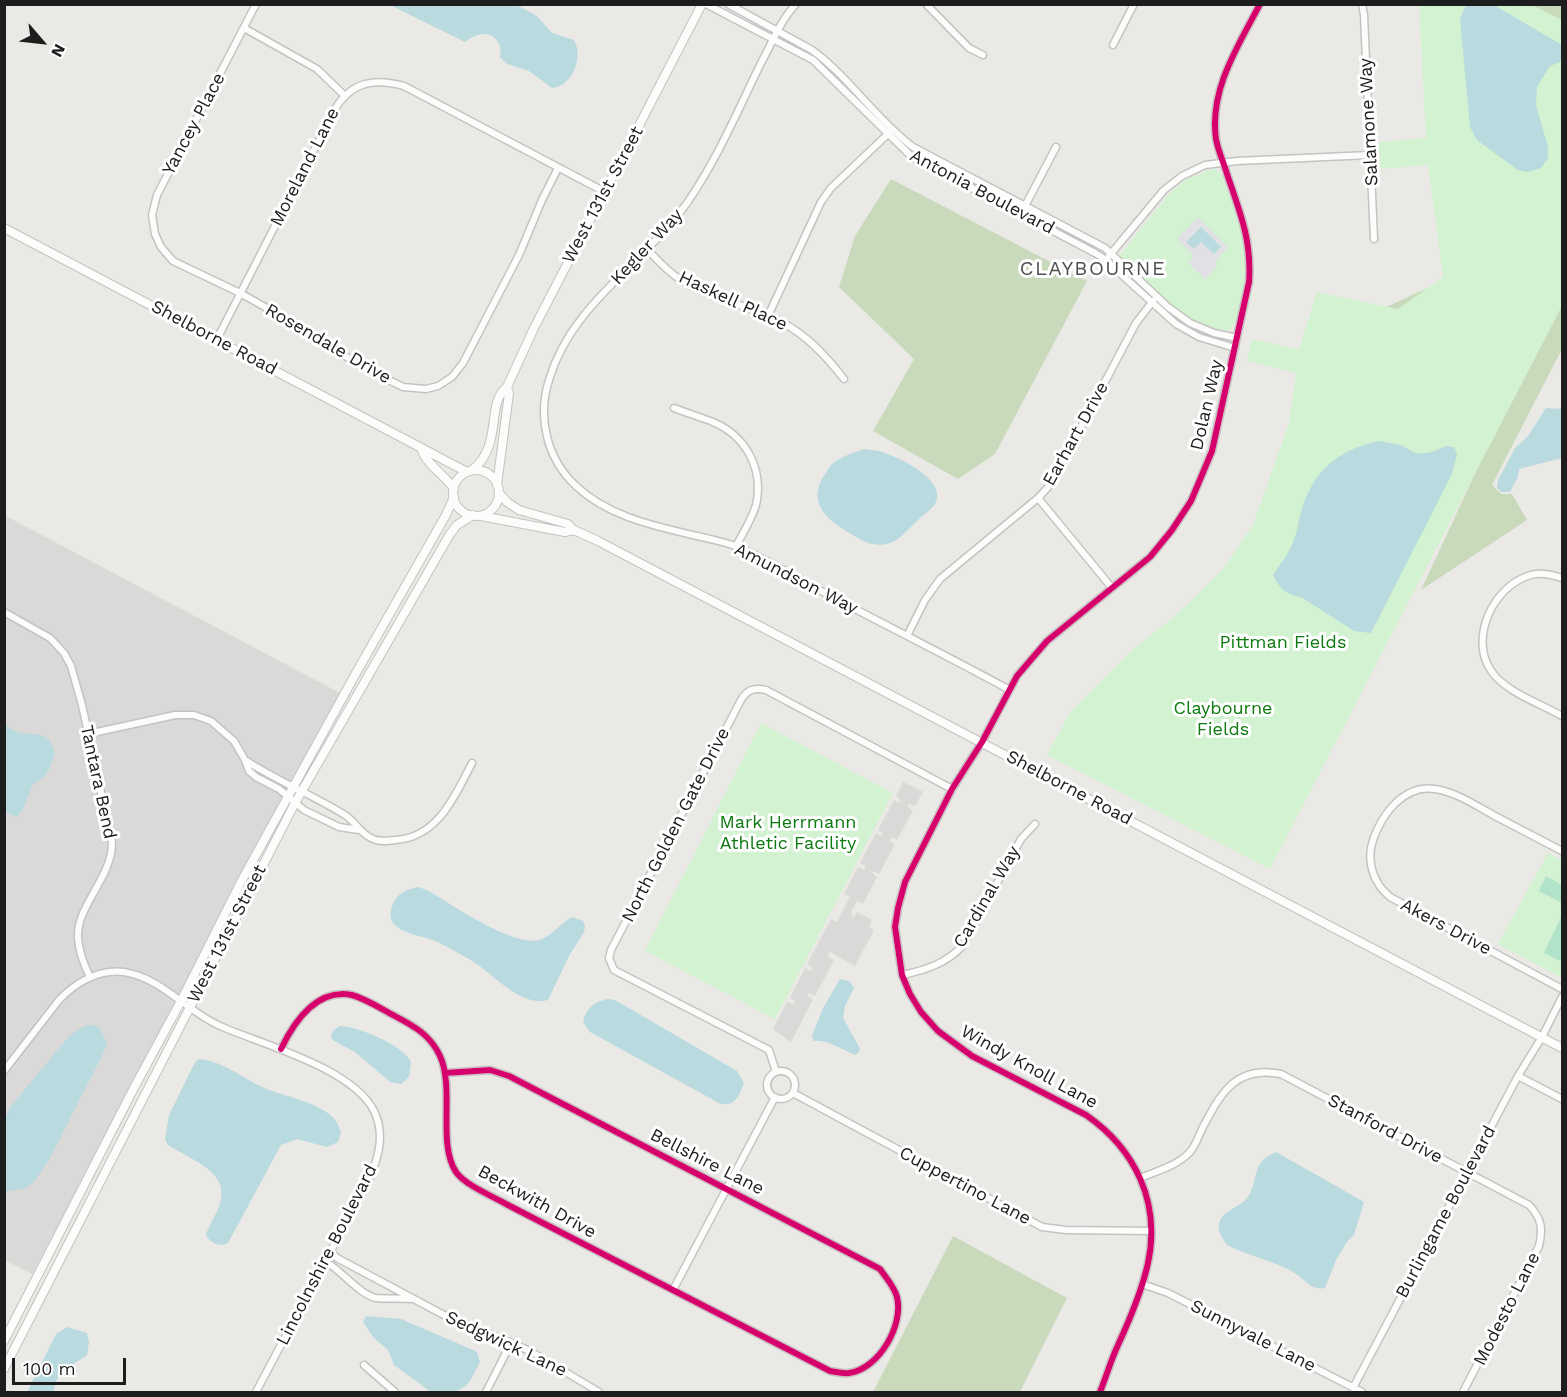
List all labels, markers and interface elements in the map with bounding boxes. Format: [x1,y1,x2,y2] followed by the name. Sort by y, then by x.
[12,12,72,72] north arrow
[47,41,70,60] text: N
[1355,57,1383,187] street label: Salamone Way
[158,69,230,179] street label: Yancey Place
[266,104,344,230] street label: Moreland Lane
[558,123,648,267] street label: West 131st Street
[906,145,1058,239] street label: Antonia Boulevard
[606,205,688,289] street label: Kegler Way
[1020,257,1166,281] district label: CLAYBOURNE
[675,266,791,336] street label: Haskell Place
[147,296,281,380] street label: Shelborne Road
[261,299,395,389] street label: Rosendale Drive
[1186,358,1228,452] street label: Dolan Way
[1039,378,1113,490] street label: Earhart Drive
[731,539,861,619] street label: Amundson Way
[1220,632,1346,654] park label: Pittman Fields
[1174,698,1272,740] park label: Claybourne Fields
[75,723,121,841] street label: Tantara Bend
[617,724,735,926] street label: North Golden Gate Drive
[1002,746,1136,830] street label: Shelborne Road
[720,812,856,854] park label: Mark Herrmann Athletic Facility
[949,842,1025,952] street label: Cardinal Way
[183,861,271,1007] street label: West 131st Street
[1397,894,1495,960] street label: Akers Drive
[957,1020,1101,1114] street label: Windy Knoll Lane
[1324,1090,1446,1168] street label: Stanford Drive
[1391,1122,1501,1302] street label: Burlingame Boulevard
[647,1124,767,1200] street label: Bellshire Lane
[895,1142,1035,1230] street label: Cuppertino Lane
[272,1161,382,1349] street label: Lincolnshire Boulevard
[474,1161,600,1243] street label: Beckwith Drive
[1469,1249,1545,1369] street label: Modesto Lane
[1187,1295,1319,1377] street label: Sunnyvale Lane
[442,1306,570,1382] street label: Sedgwick Lane
[15,1346,129,1384] scale bar
[23,1358,76,1379] text: 100 m

